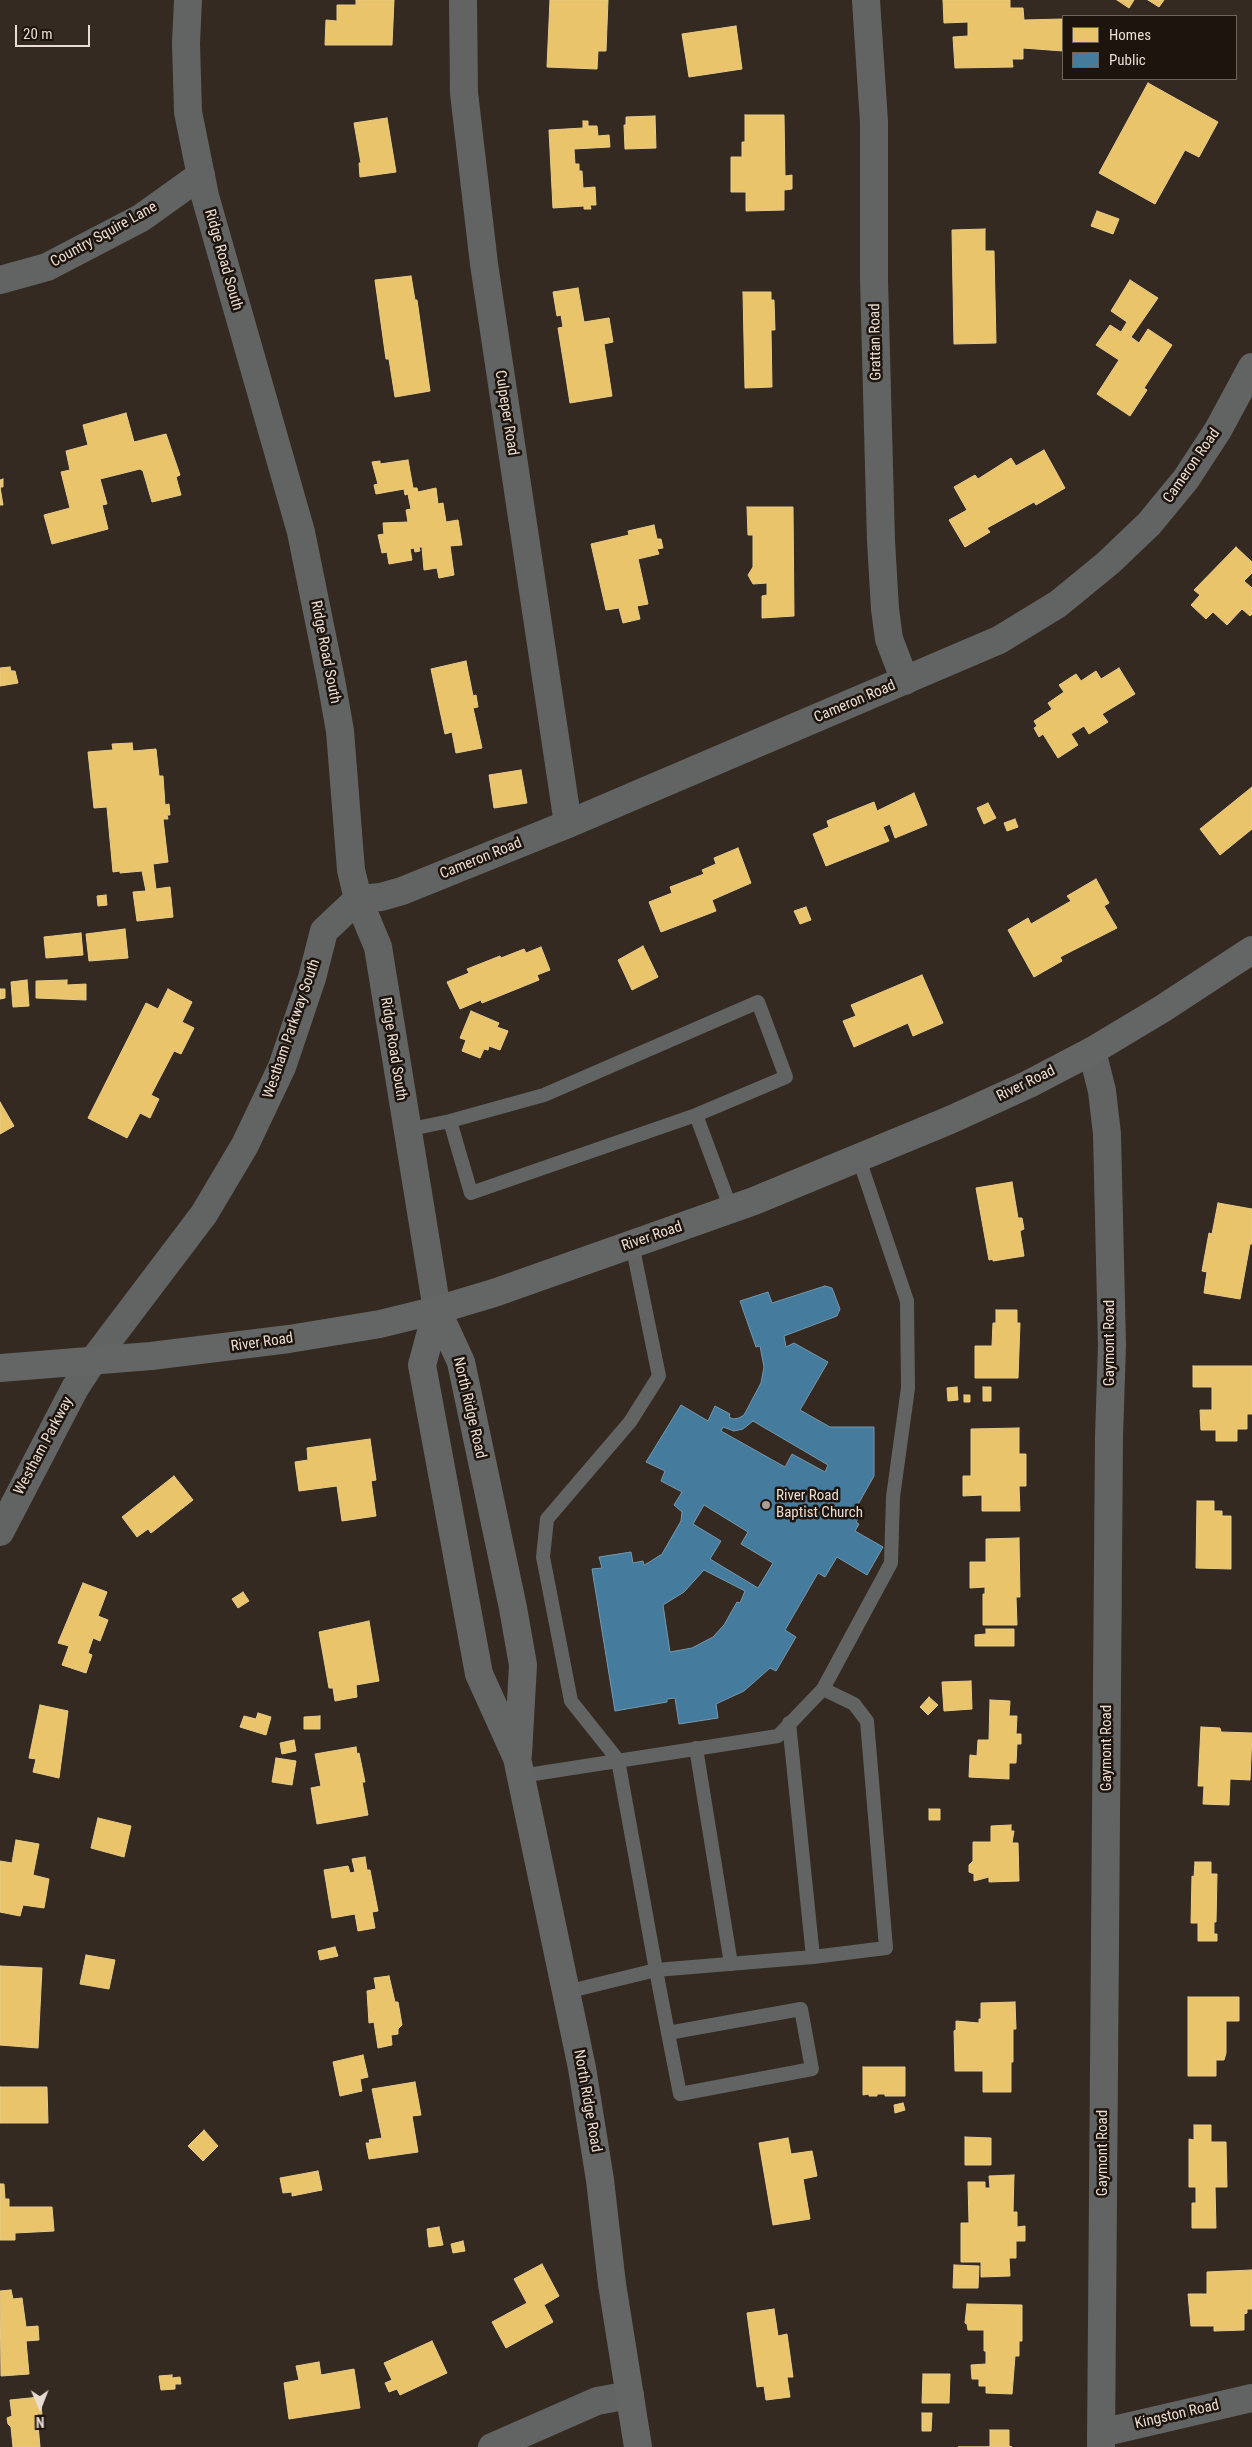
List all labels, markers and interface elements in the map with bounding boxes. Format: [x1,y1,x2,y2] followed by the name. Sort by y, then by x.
[18,15,92,47] scale bar
[1062,15,1237,80] legend
[23,25,53,43] text: 20 m
[1109,26,1151,44] text: Homes
[1109,51,1146,69] text: Public
[48,198,160,272] street label: Country Squire Lane
[200,207,246,313] street label: Ridge Road South
[866,303,886,381] street label: Grattan Road
[490,369,522,457] street label: Culpeper Road
[1160,425,1224,507] street label: Cameron Road
[306,599,344,705] street label: Ridge Road South
[812,677,898,727] street label: Cameron Road
[437,834,525,884] street label: Cameron Road
[260,957,324,1101] street label: Westham Parkway South
[376,996,410,1102] street label: Ridge Road South
[994,1062,1058,1106] street label: River Road
[619,1218,685,1256] street label: River Road
[1101,1300,1119,1386] street label: Gaymont Road
[230,1330,294,1356] street label: River Road
[449,1355,489,1461] street label: North Ridge Road
[11,1394,77,1498] street label: Westham Parkway
[776,1487,863,1522] place label: River Road Baptist Church
[760,1499,772,1511] marker: River Road Baptist Church
[1098,1705,1116,1791] street label: Gaymont Road
[569,2048,605,2154] street label: North Ridge Road
[1094,2110,1112,2196] street label: Gaymont Road
[15,2382,65,2432] north arrow
[1133,2397,1221,2433] street label: Kingston Road
[36,2414,45,2430] text: N

